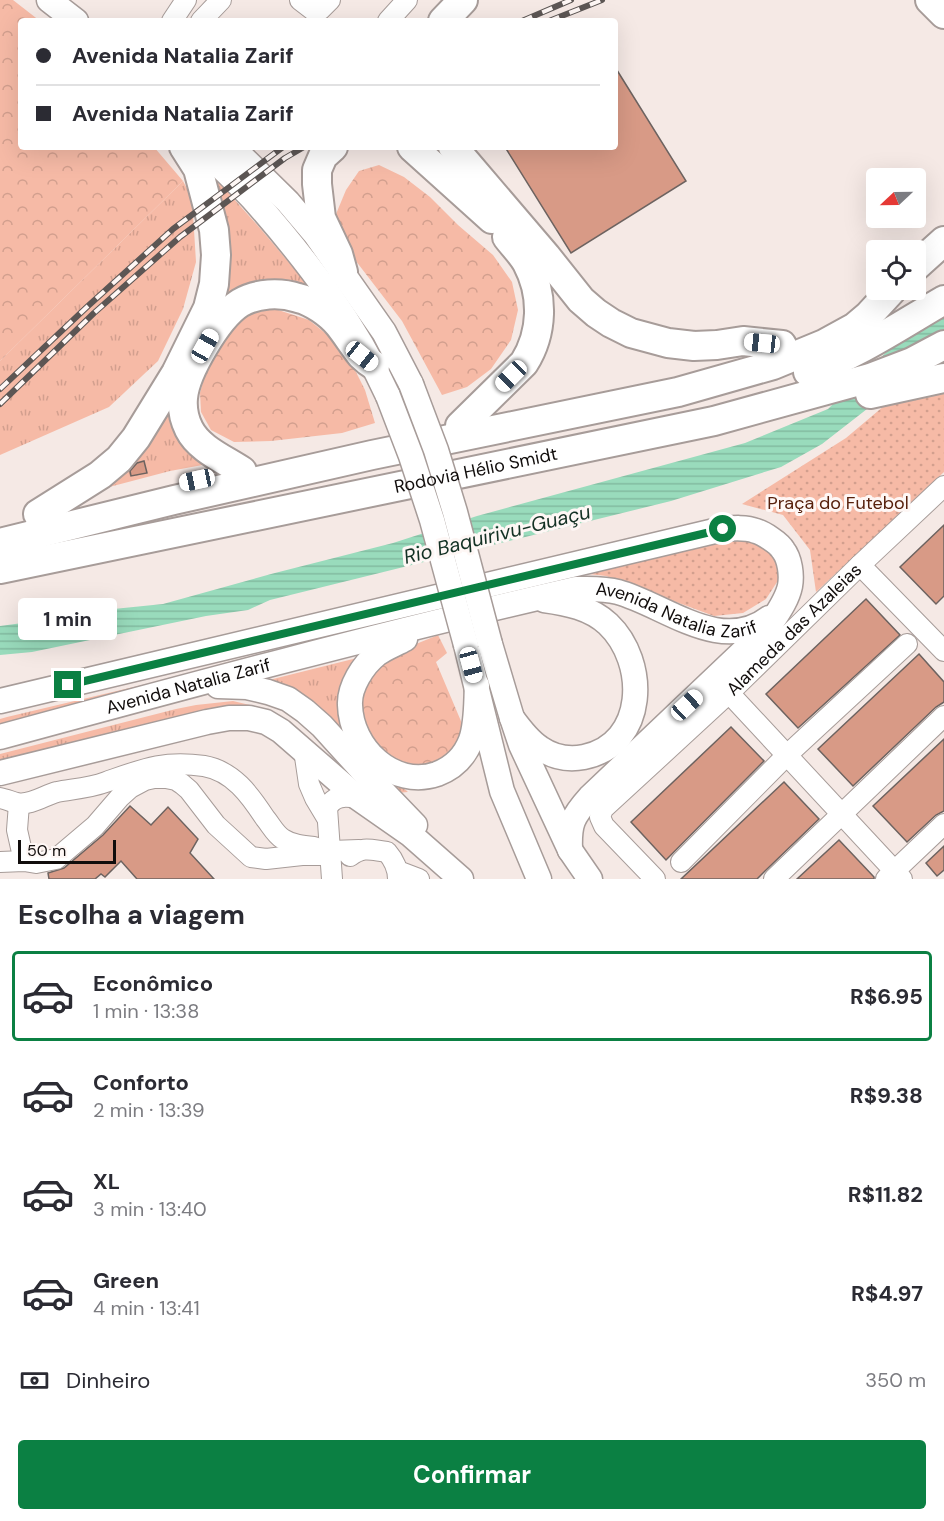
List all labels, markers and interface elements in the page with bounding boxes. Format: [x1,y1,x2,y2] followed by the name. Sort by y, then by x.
[72,41,294,70] text: Avenida Natalia Zarif
[72,99,294,128] text: Avenida Natalia Zarif
[866,168,926,228] north arrow
[866,168,926,300] map controls
[866,240,926,300] button: locate
[188,326,222,366] car
[743,332,781,354] car
[342,338,382,374] car
[492,357,530,395] car
[392,442,560,499] street label: Rodovia Hélio Smidt
[178,467,216,493] car
[767,491,909,515] park label: Praça do Futebol
[401,498,593,570] water label: Rio Baquirivu-Guaçu
[709,515,736,542] route start
[721,558,867,701] street label: Alameda das Azaleias
[595,577,761,644] street label: Avenida Natalia Zarif
[19,598,118,640] callout: 1 min
[43,606,92,632] text: 1 min
[458,645,484,685] car
[103,653,273,720] street label: Avenida Natalia Zarif
[54,671,81,698] route end
[668,686,706,724] car
[18,837,116,864] scale bar
[27,840,66,861] text: 50 m
[18,897,245,932] text: Escolha a viagem
[21,969,75,1023] icon: car
[93,969,213,998] text: Econômico
[850,982,923,1011] text: R$6.95
[93,998,199,1024] text: 1 min · 13:38
[21,1068,75,1122] icon: car
[93,1068,189,1097] text: Conforto
[850,1081,923,1110] text: R$9.38
[93,1097,204,1123] text: 2 min · 13:39
[21,1167,75,1221] icon: car
[93,1167,120,1196] text: XL
[848,1180,923,1209] text: R$11.82
[93,1196,207,1222] text: 3 min · 13:40
[21,1266,75,1320] icon: car
[93,1266,159,1295] text: Green
[851,1279,923,1308] text: R$4.97
[93,1295,200,1321] text: 4 min · 13:41
[18,1364,51,1397] icon: cash
[66,1366,150,1395] text: Dinheiro
[865,1367,926,1393] text: 350 m
[18,1440,926,1509] button: Confirmar

